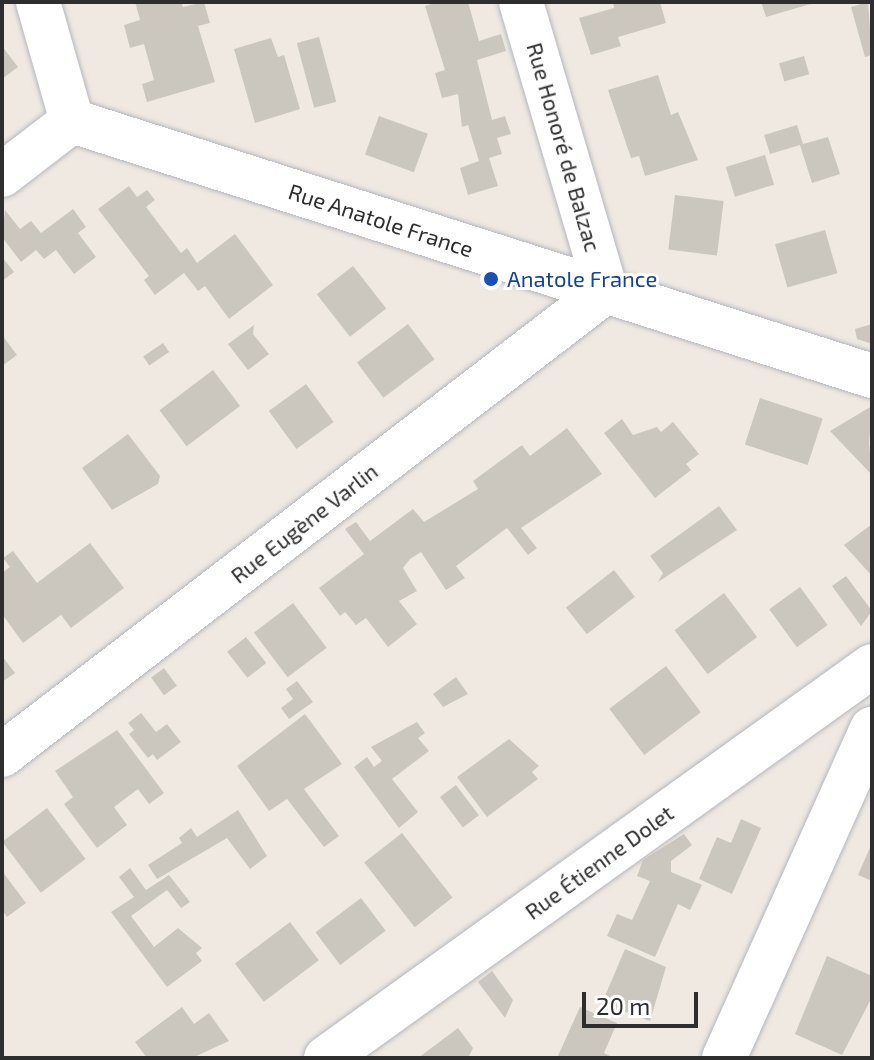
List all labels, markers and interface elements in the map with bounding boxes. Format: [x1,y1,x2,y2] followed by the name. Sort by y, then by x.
[522,39,606,255] street label: Rue Honoré de Balzac
[285,178,477,262] street label: Rue Anatole France
[507,266,657,292] place label: Anatole France
[482,270,500,288] marker: Anatole France
[225,457,383,589] street label: Rue Eugène Varlin
[520,799,678,925] street label: Rue Étienne Dolet
[586,976,702,1026] scale bar
[596,991,650,1020] text: 20 m

